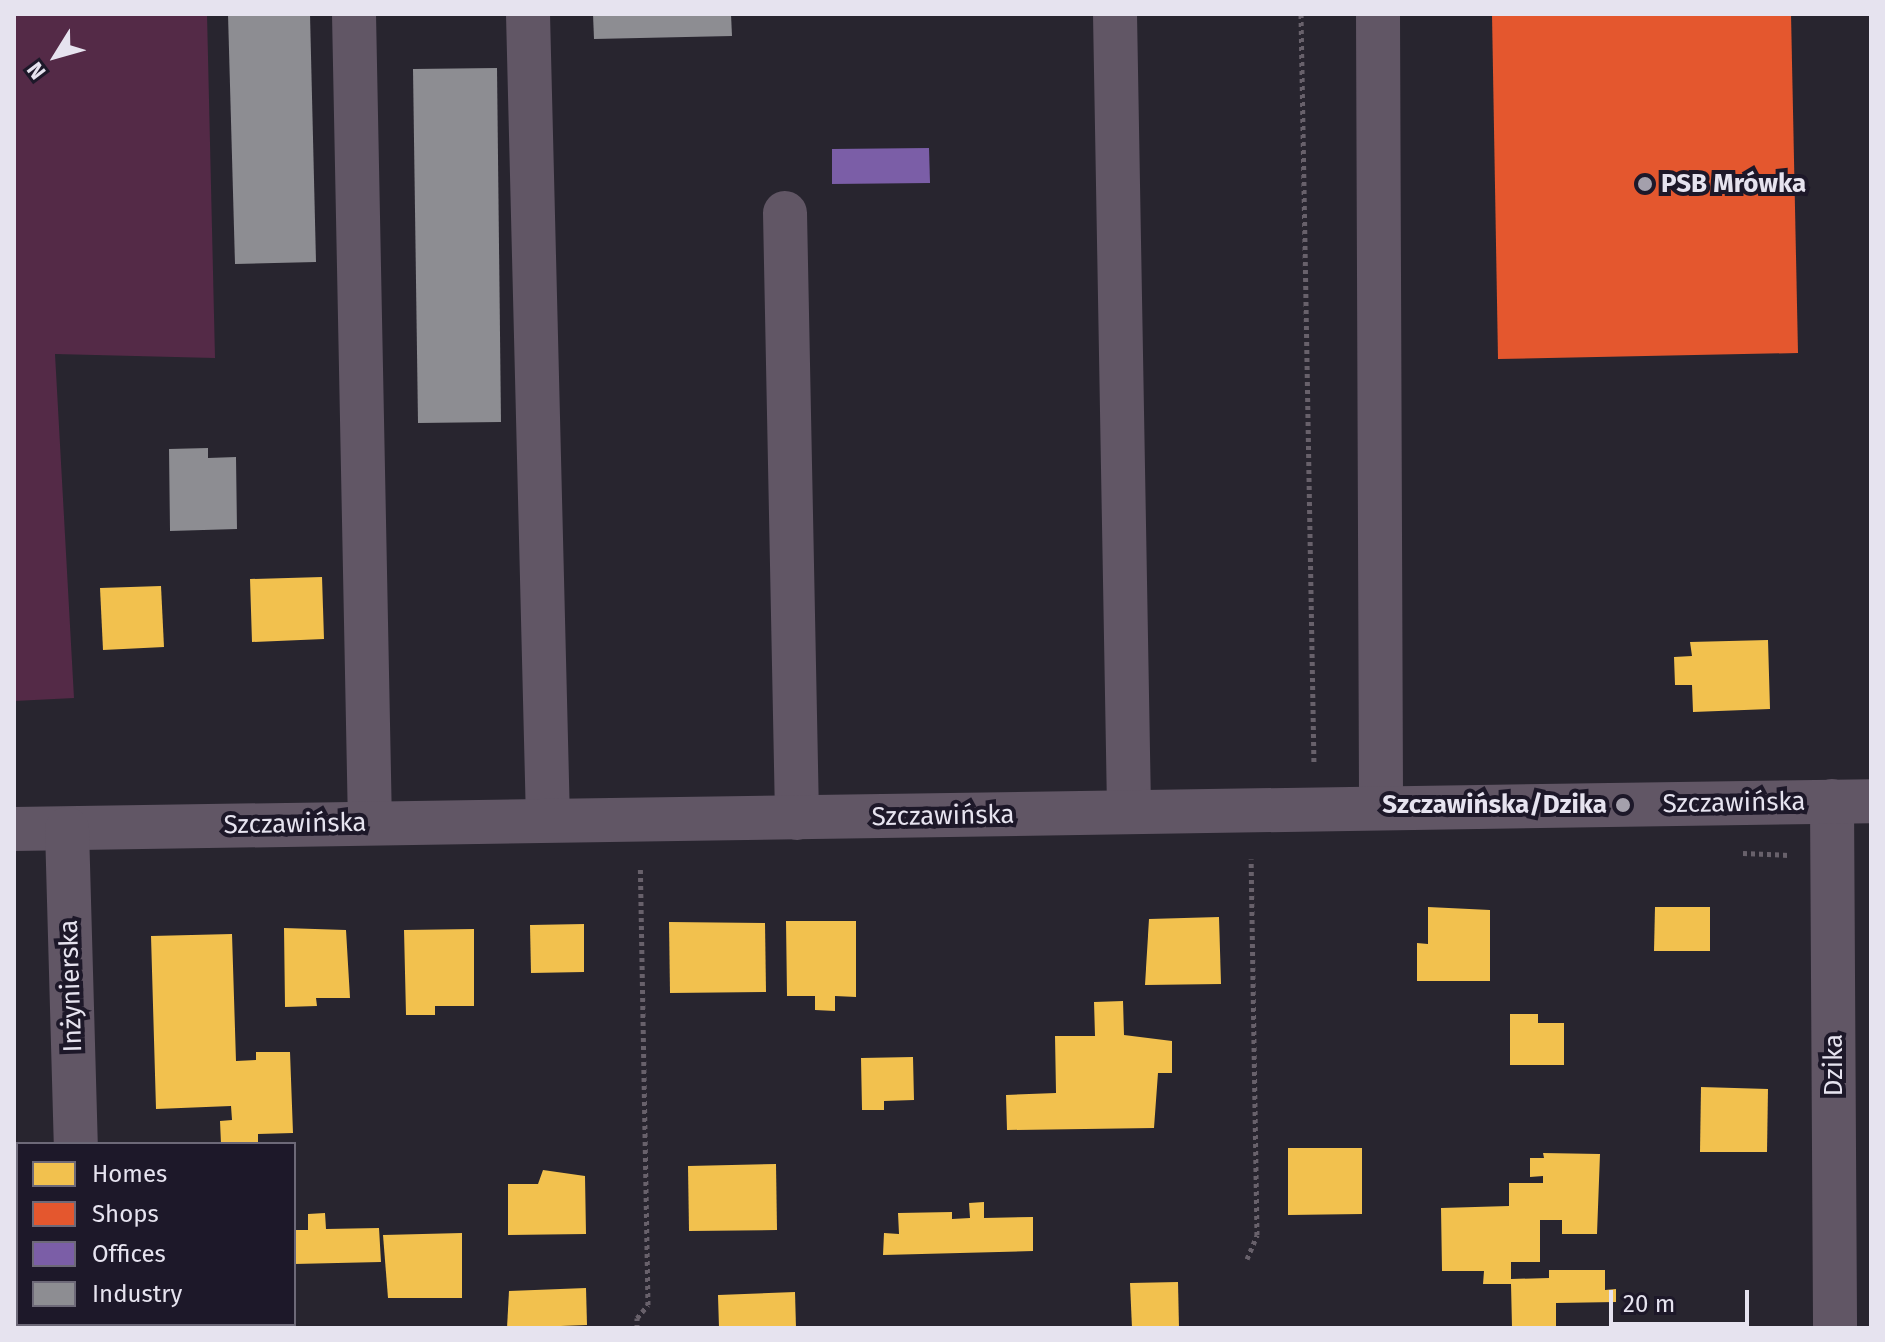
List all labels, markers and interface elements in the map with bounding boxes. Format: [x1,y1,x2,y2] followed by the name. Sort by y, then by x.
[16,16,96,96] north arrow
[21,57,52,85] text: N
[1661,168,1806,200] place label: PSB Mrówka
[1636,175,1654,193] marker: PSB Mrówka
[1662,786,1806,820] street label: Szczawińska
[1382,789,1607,821] place label: Szczawińska/Dzika
[1614,796,1632,814] marker: Szczawińska/Dzika
[871,799,1015,833] street label: Szczawińska
[223,807,367,841] street label: Szczawińska
[53,919,89,1053] street label: Inżynierska
[1818,1034,1850,1096] street label: Dzika
[16,1142,296,1326] legend
[92,1160,167,1188] text: Homes
[92,1200,159,1228] text: Shops
[92,1240,166,1268] text: Offices
[1613,1274,1753,1324] scale bar
[92,1280,182,1308] text: Industry
[1623,1290,1675,1318] text: 20 m

